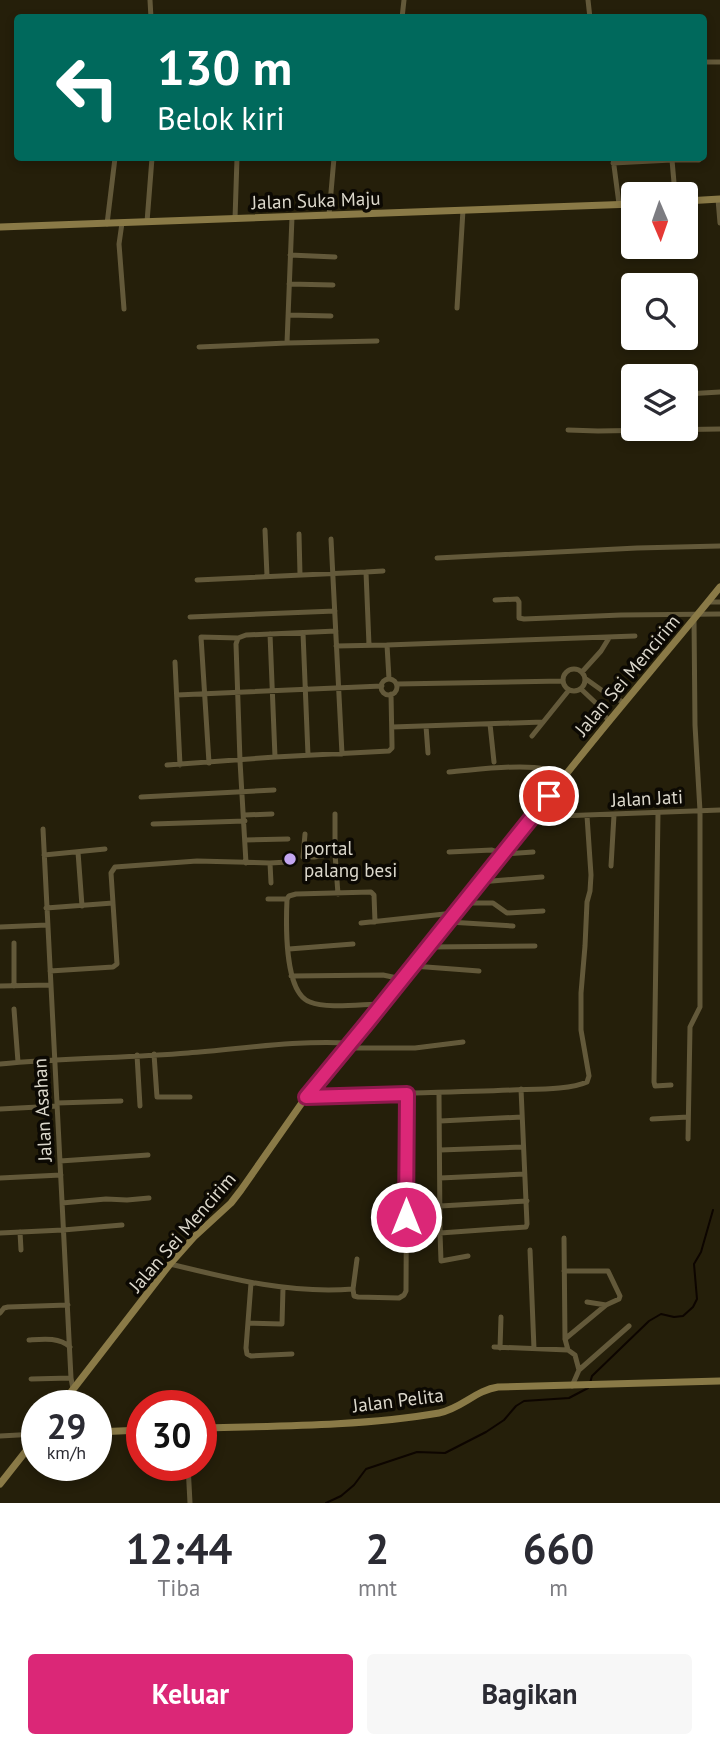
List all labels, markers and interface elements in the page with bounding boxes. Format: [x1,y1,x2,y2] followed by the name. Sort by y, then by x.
[157,35,292,99] text: 130 m
[42,42,133,133] icon: left
[157,97,285,139] text: Belok kiri
[621,182,698,259] north arrow
[621,182,698,441] map controls
[250,186,381,214] street label: Jalan Suka Maju
[621,273,698,350] button: search
[621,364,698,441] button: layers
[569,609,685,741] street label: Jalan Sei Mencirim
[519,766,579,826] pin
[530,777,568,815] icon: arrive
[609,784,684,812] street label: Jalan Jati
[304,836,397,882] place label: portal palang besi
[282,851,298,867] marker: portal palang besi
[27,1058,57,1163] street label: Jalan Asahan
[123,1167,241,1298] street label: Jalan Sei Mencirim
[369,1180,443,1254] position arrow
[350,1383,445,1418] street label: Jalan Pelita
[126,1390,217,1481] speed limit sign: 30
[47,1403,86,1449] text: 29
[47,1441,86,1464] text: km/h
[126,1521,232,1576] text: 12:44
[366,1521,389,1576] text: 2
[523,1521,594,1576] text: 660
[158,1573,200,1602] text: Tiba
[358,1573,397,1602] text: mnt
[549,1573,568,1602] text: m
[28,1654,353,1734] button: Keluar
[367,1654,692,1734] button: Bagikan

